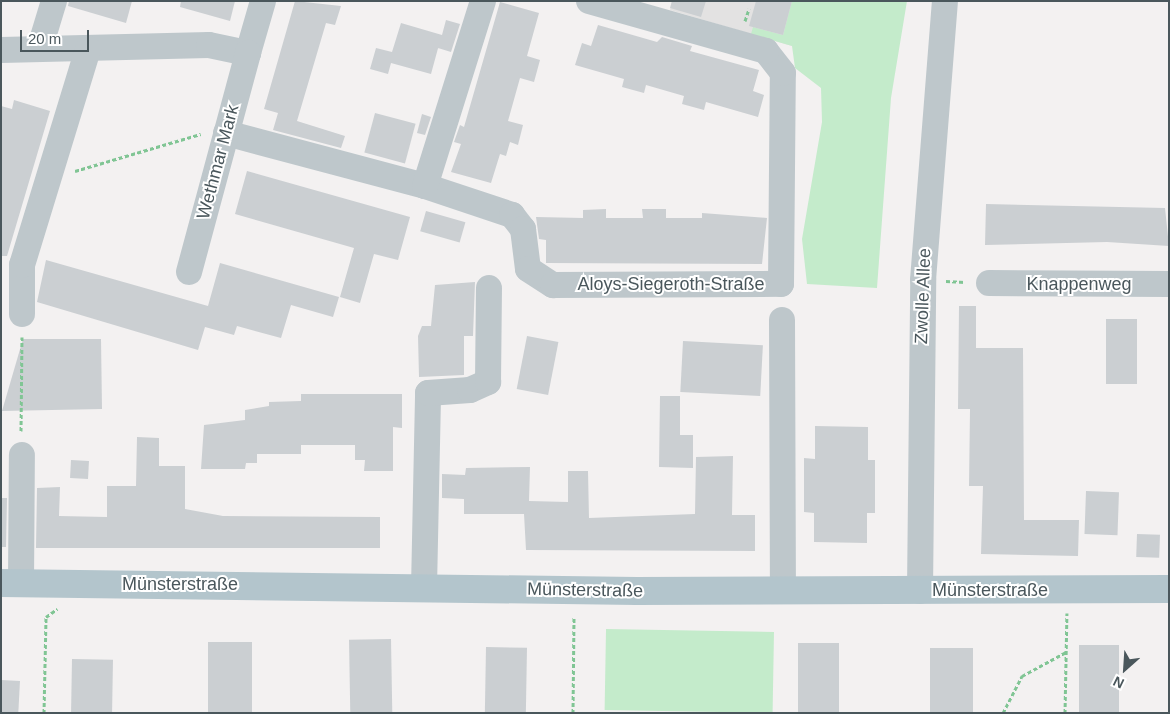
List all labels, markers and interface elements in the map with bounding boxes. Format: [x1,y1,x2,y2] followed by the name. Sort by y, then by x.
[22,20,91,52] scale bar
[28,30,61,47] text: 20 m
[192,102,244,222] street label: Wethmar Mark
[911,247,935,345] street label: Zwolle Allee
[577,273,765,295] street label: Aloys-Siegeroth-Straße
[1026,273,1132,295] street label: Knappenweg
[122,573,238,595] street label: Münsterstraße
[527,578,643,602] street label: Münsterstraße
[932,579,1048,601] street label: Münsterstraße
[1100,644,1150,694] north arrow
[1110,673,1126,692] text: N

